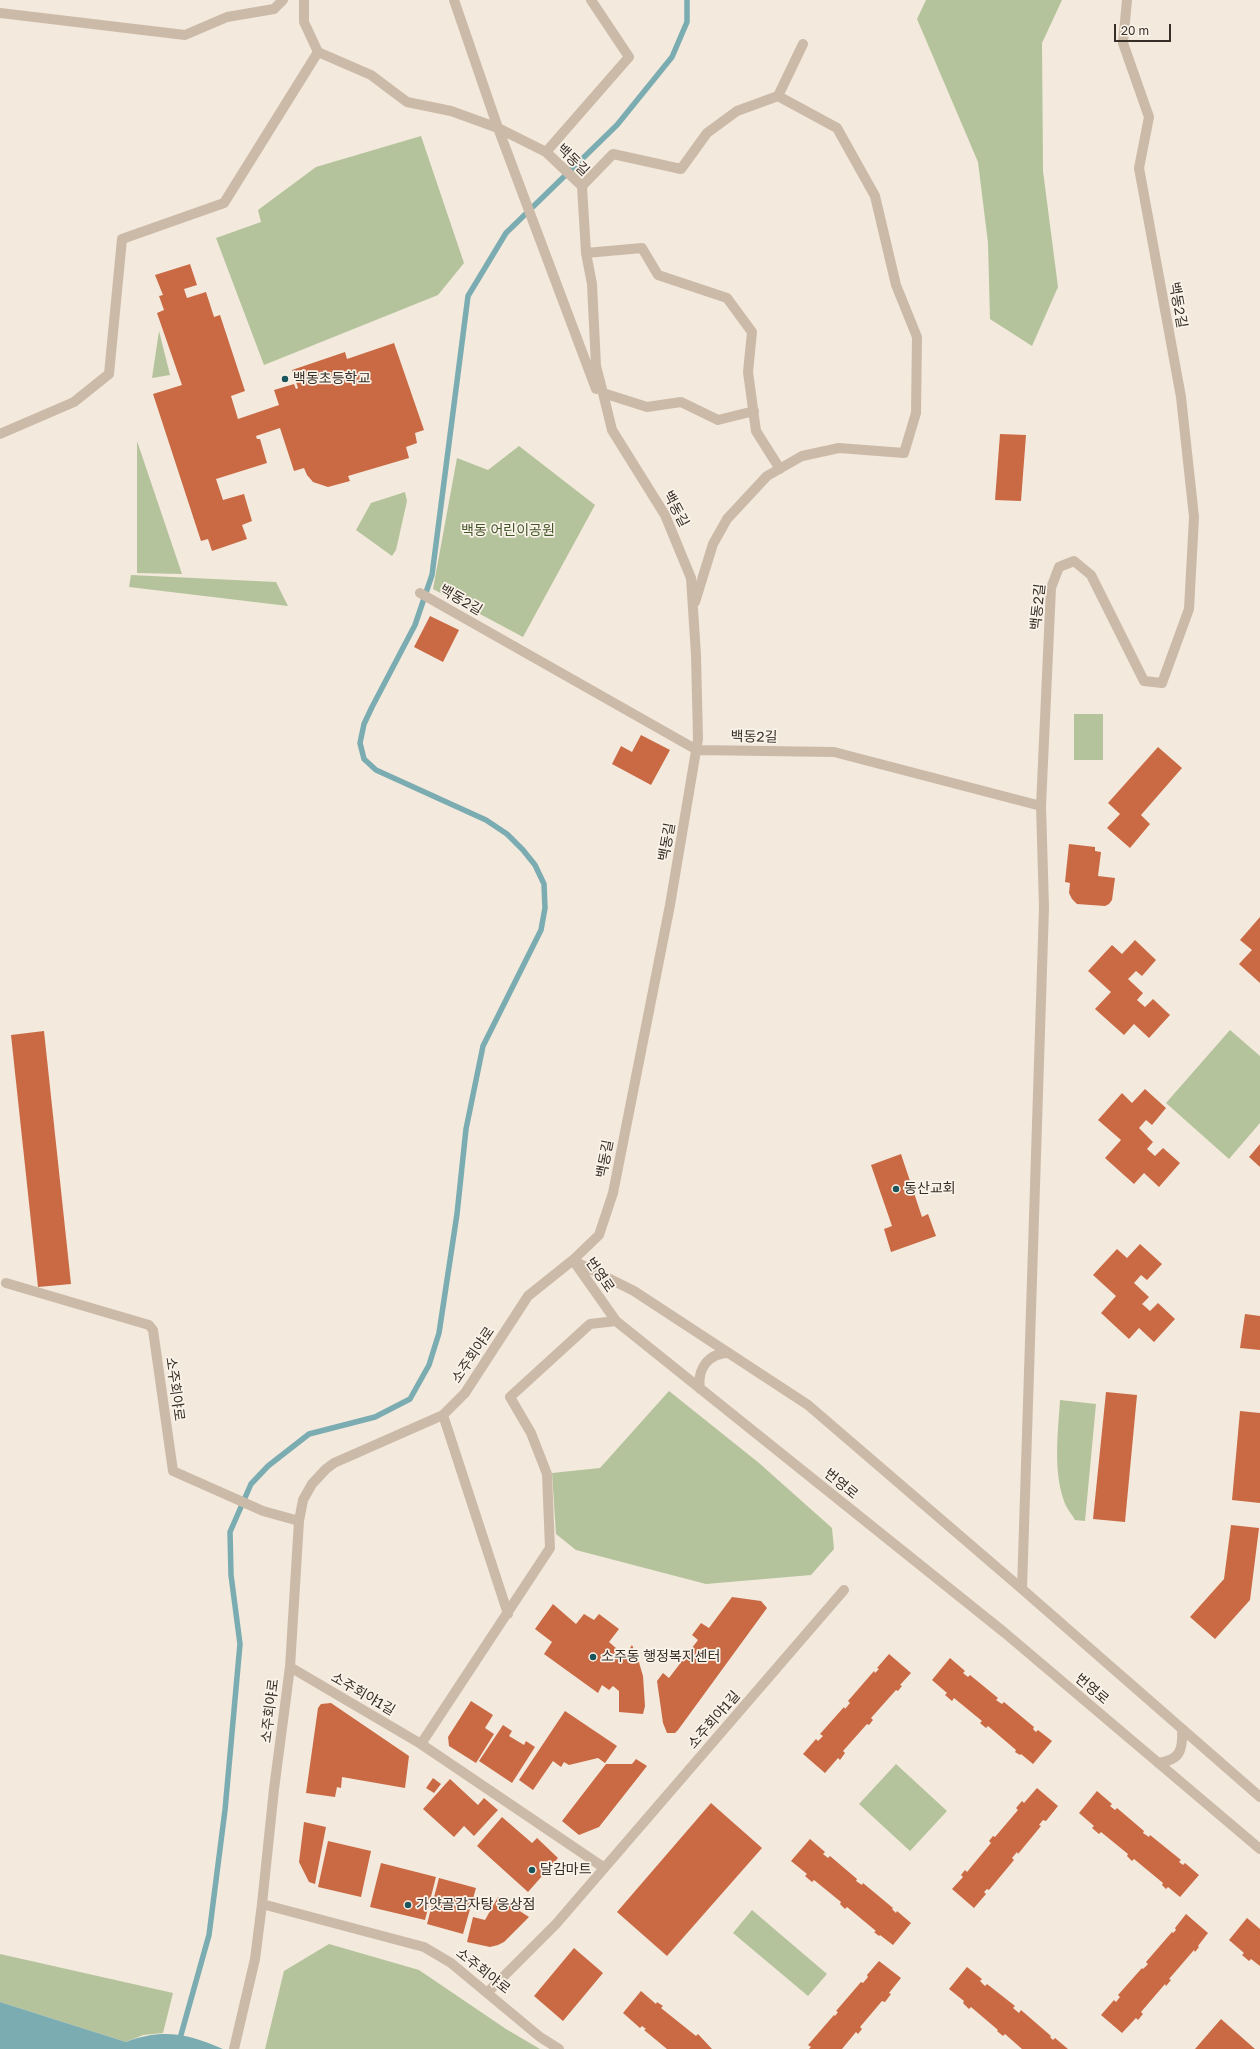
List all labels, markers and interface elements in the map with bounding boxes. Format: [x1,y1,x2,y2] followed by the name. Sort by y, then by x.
[1116,16,1173,42] scale bar
[1121,23,1149,38] text: 20 m
[553,141,593,179] street label: 백동길
[1166,281,1190,329] street label: 백동2길
[293,371,370,387] place label: 백동초등학교
[280,374,290,384] marker: 백동초등학교
[660,488,692,530] street label: 백동길
[461,523,555,539] park label: 백동 어린이공원
[437,581,485,619] street label: 백동2길
[1027,583,1049,631] street label: 백동2길
[730,728,778,746] street label: 백동2길
[655,822,679,862] street label: 백동길
[593,1138,617,1180] street label: 백동길
[904,1181,956,1197] place label: 동산교회
[891,1184,901,1194] marker: 동산교회
[582,1254,618,1296] street label: 번영로
[448,1324,498,1386] street label: 소주회야로
[162,1356,188,1422] street label: 소주회야로
[821,1465,861,1503] street label: 번영로
[601,1649,720,1665] place label: 소주동 행정복지센터
[588,1652,598,1662] marker: 소주동 행정복지센터
[328,1669,398,1719] street label: 소주회야1길
[1072,1670,1112,1708] street label: 번영로
[258,1678,282,1744] street label: 소주회야로
[684,1688,744,1752] street label: 소주회야1길
[540,1862,592,1878] place label: 달감마트
[527,1865,537,1875] marker: 달감마트
[416,1897,535,1913] place label: 가얏골감자탕 웅상점
[403,1900,413,1910] marker: 가얏골감자탕 웅상점
[452,1945,514,1997] street label: 소주회야로

